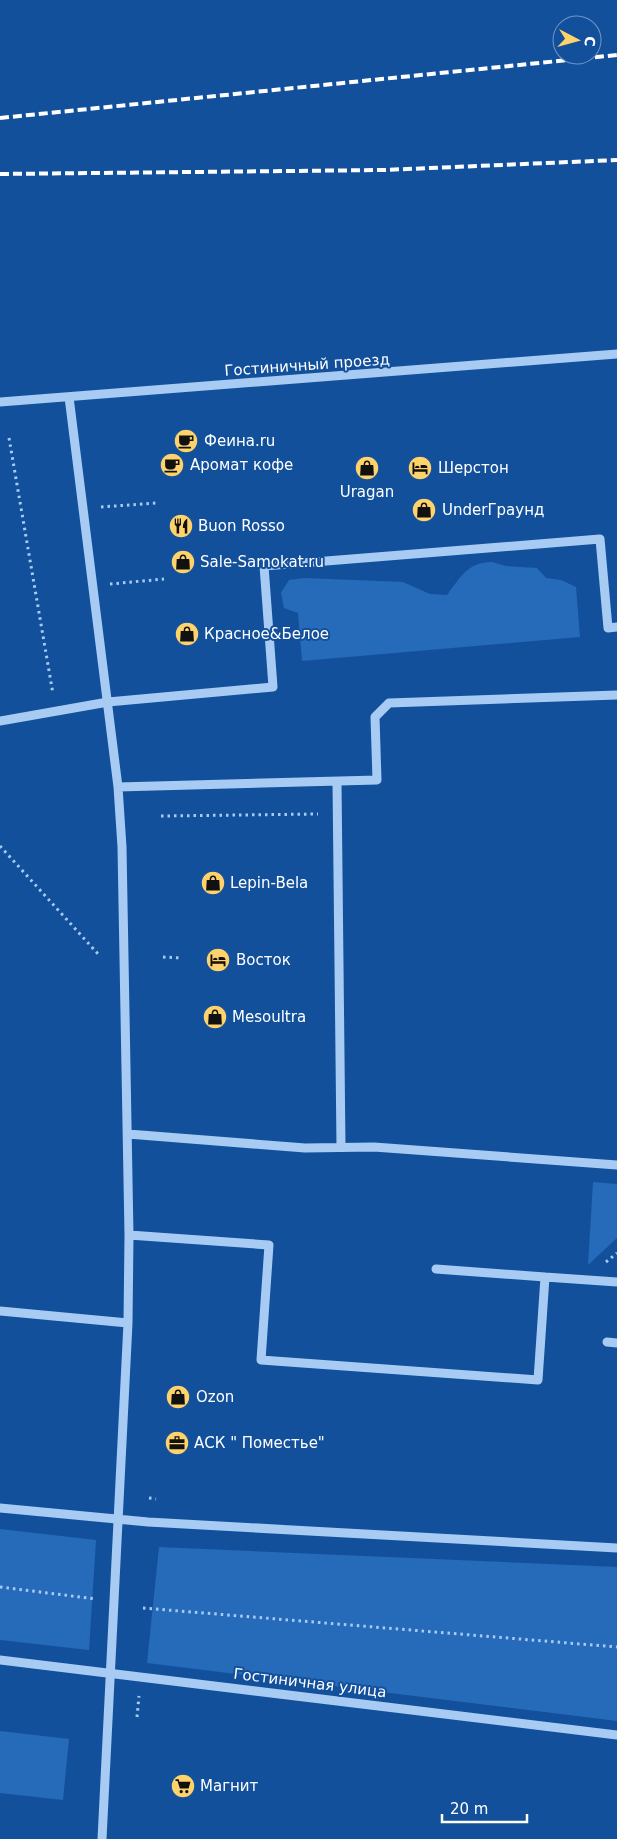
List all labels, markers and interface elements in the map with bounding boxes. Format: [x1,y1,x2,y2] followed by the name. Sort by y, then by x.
[552,15,602,65] north arrow
[581,35,598,47] text: С
[224,350,390,380] street label: Гостиничный проезд
[173,428,199,454] cafe icon: Феина.ru
[204,432,275,450] place label: Феина.ru
[159,452,185,478] cafe icon: Аромат кофе
[354,455,380,481] shop icon: Uragan
[407,455,433,481] hotel icon: Шерстон
[190,456,293,474] place label: Аромат кофе
[438,459,509,477] place label: Шерстон
[340,483,394,501] place label: Uragan
[411,497,437,523] shop icon: UnderГраунд
[442,501,544,519] place label: UnderГраунд
[168,513,194,539] restaurant icon: Buon Rosso
[198,517,285,535] place label: Buon Rosso
[170,549,196,575] shop icon: Sale-Samokat.ru
[200,553,324,571] place label: Sale-Samokat.ru
[174,621,200,647] shop icon: Красное&Белое
[204,625,329,643] place label: Красное&Белое
[200,870,226,896] shop icon: Lepin-Bela
[230,874,308,892] place label: Lepin-Bela
[205,947,231,973] hotel icon: Восток
[236,951,291,969] place label: Восток
[202,1004,228,1030] shop icon: Mesoultra
[232,1008,306,1026] place label: Mesoultra
[165,1384,191,1410] shop icon: Ozon
[196,1388,234,1406] place label: Ozon
[164,1430,190,1456] office icon: АСК " Поместье"
[194,1434,325,1452] place label: АСК " Поместье"
[233,1665,387,1701] street label: Гостиничная улица
[170,1773,196,1799] supermarket icon: Магнит
[200,1777,259,1795] place label: Магнит
[442,1792,527,1824] scale bar
[450,1800,488,1818] text: 20 m

